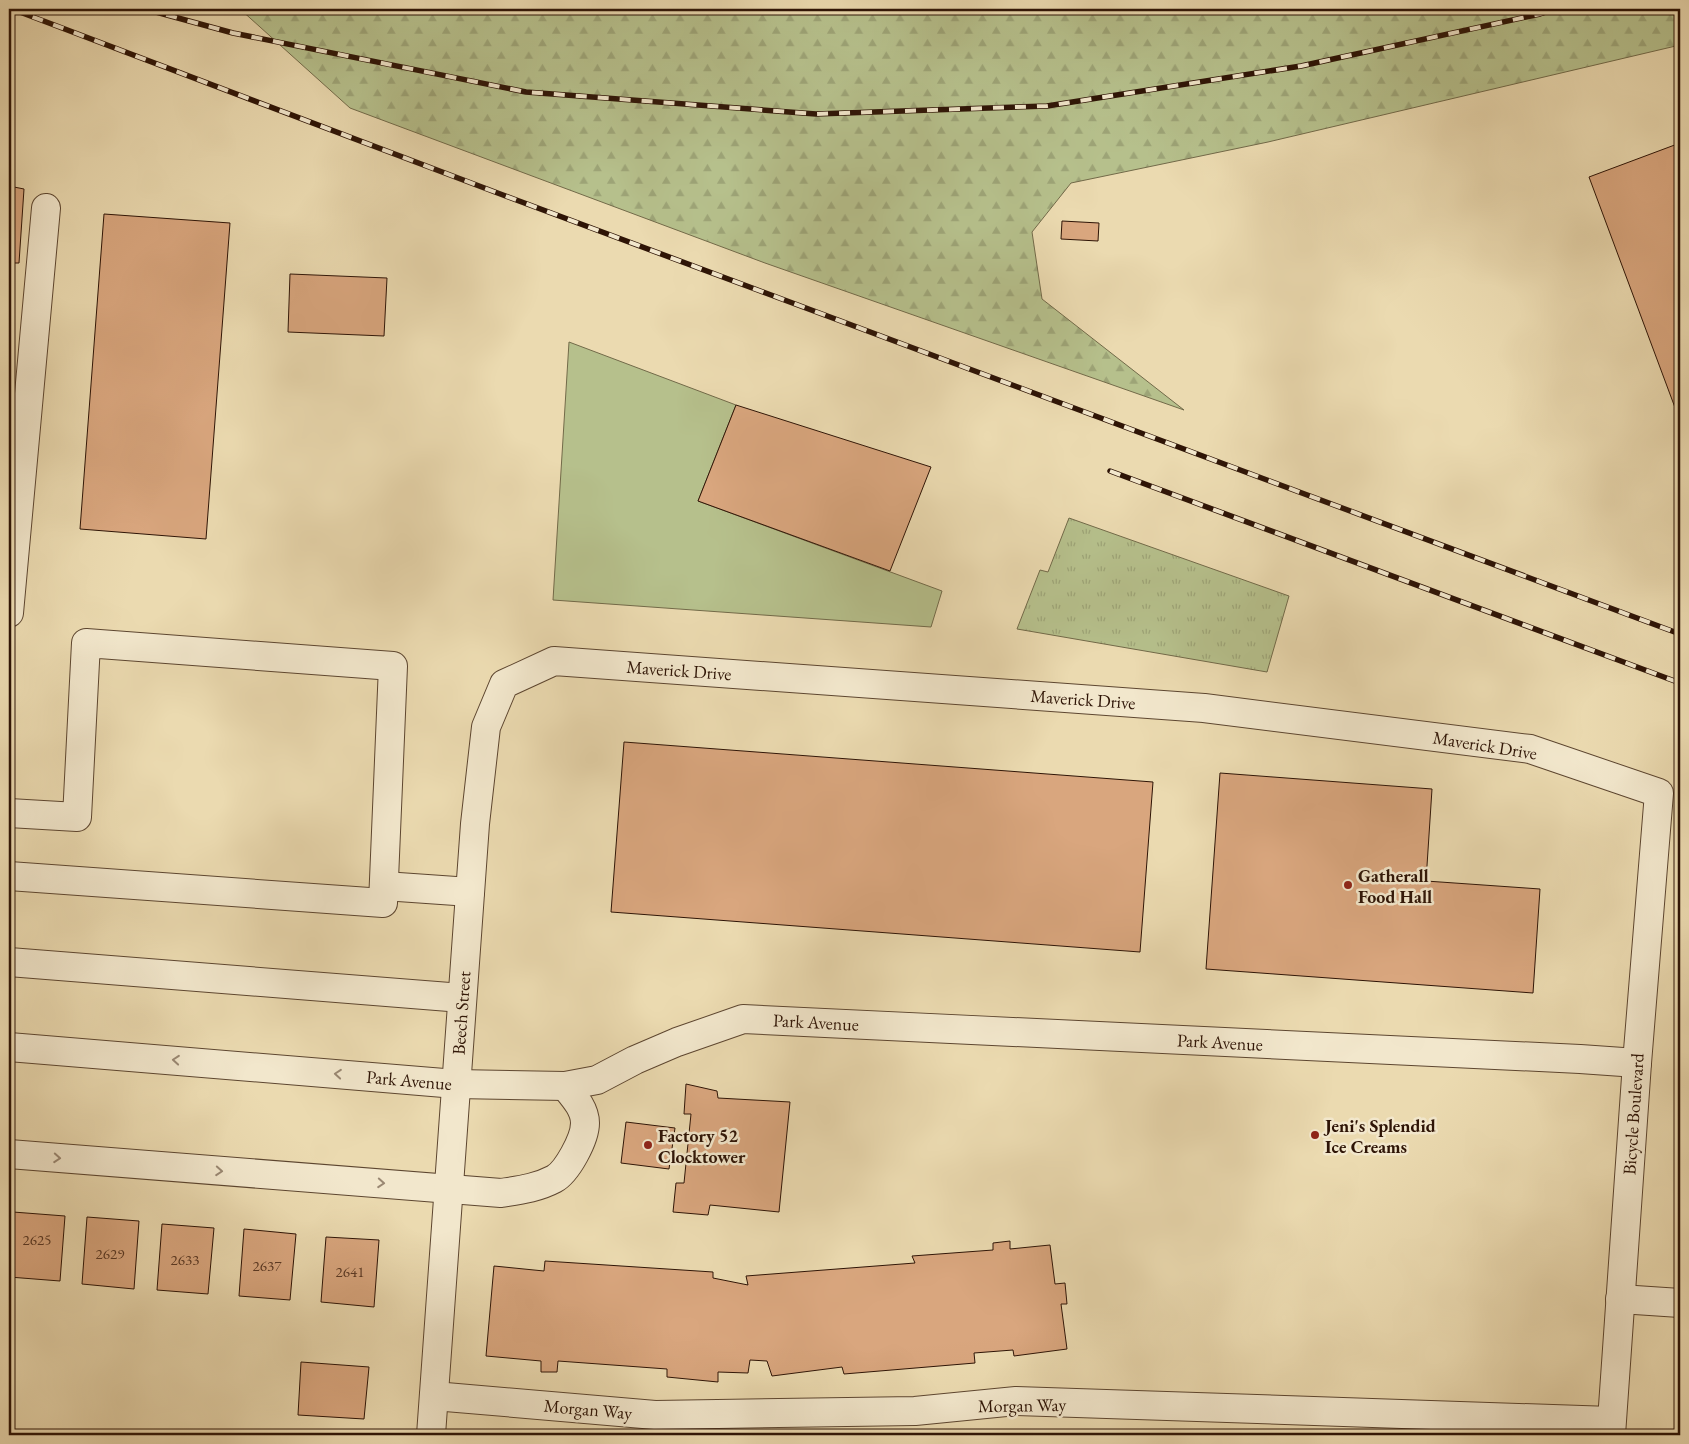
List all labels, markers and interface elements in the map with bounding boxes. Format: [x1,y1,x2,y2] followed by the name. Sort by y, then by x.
[626,655,732,685] street label: Maverick Drive
[1030,684,1136,714] street label: Maverick Drive
[1431,725,1539,765] street label: Maverick Drive
[1358,864,1432,908] place label: Gatherall Food Hall
[1342,879,1354,891] marker: Gatherall Food Hall
[447,970,475,1056] street label: Beech Street
[772,1008,860,1036] street label: Park Avenue
[1176,1028,1264,1056] street label: Park Avenue
[1617,1052,1649,1176] street label: Bicycle Boulevard
[171,1055,179,1066] one-way arrow
[365,1065,453,1095] street label: Park Avenue
[333,1068,341,1079] one-way arrow
[1323,1114,1436,1158] place label: Jeni's Splendid Ice Creams
[658,1124,746,1168] place label: Factory 52 Clocktower
[1309,1129,1321,1141] marker: Jeni's Splendid Ice Creams
[642,1139,654,1151] marker: Factory 52 Clocktower
[54,1152,62,1163] one-way arrow
[216,1165,224,1176] one-way arrow
[378,1178,386,1189] one-way arrow
[23,1230,51,1249] house number: 2625
[96,1244,124,1263] house number: 2629
[171,1250,199,1269] house number: 2633
[253,1256,282,1275] house number: 2637
[336,1262,364,1281] house number: 2641
[978,1393,1067,1417] street label: Morgan Way
[543,1394,633,1424] street label: Morgan Way

